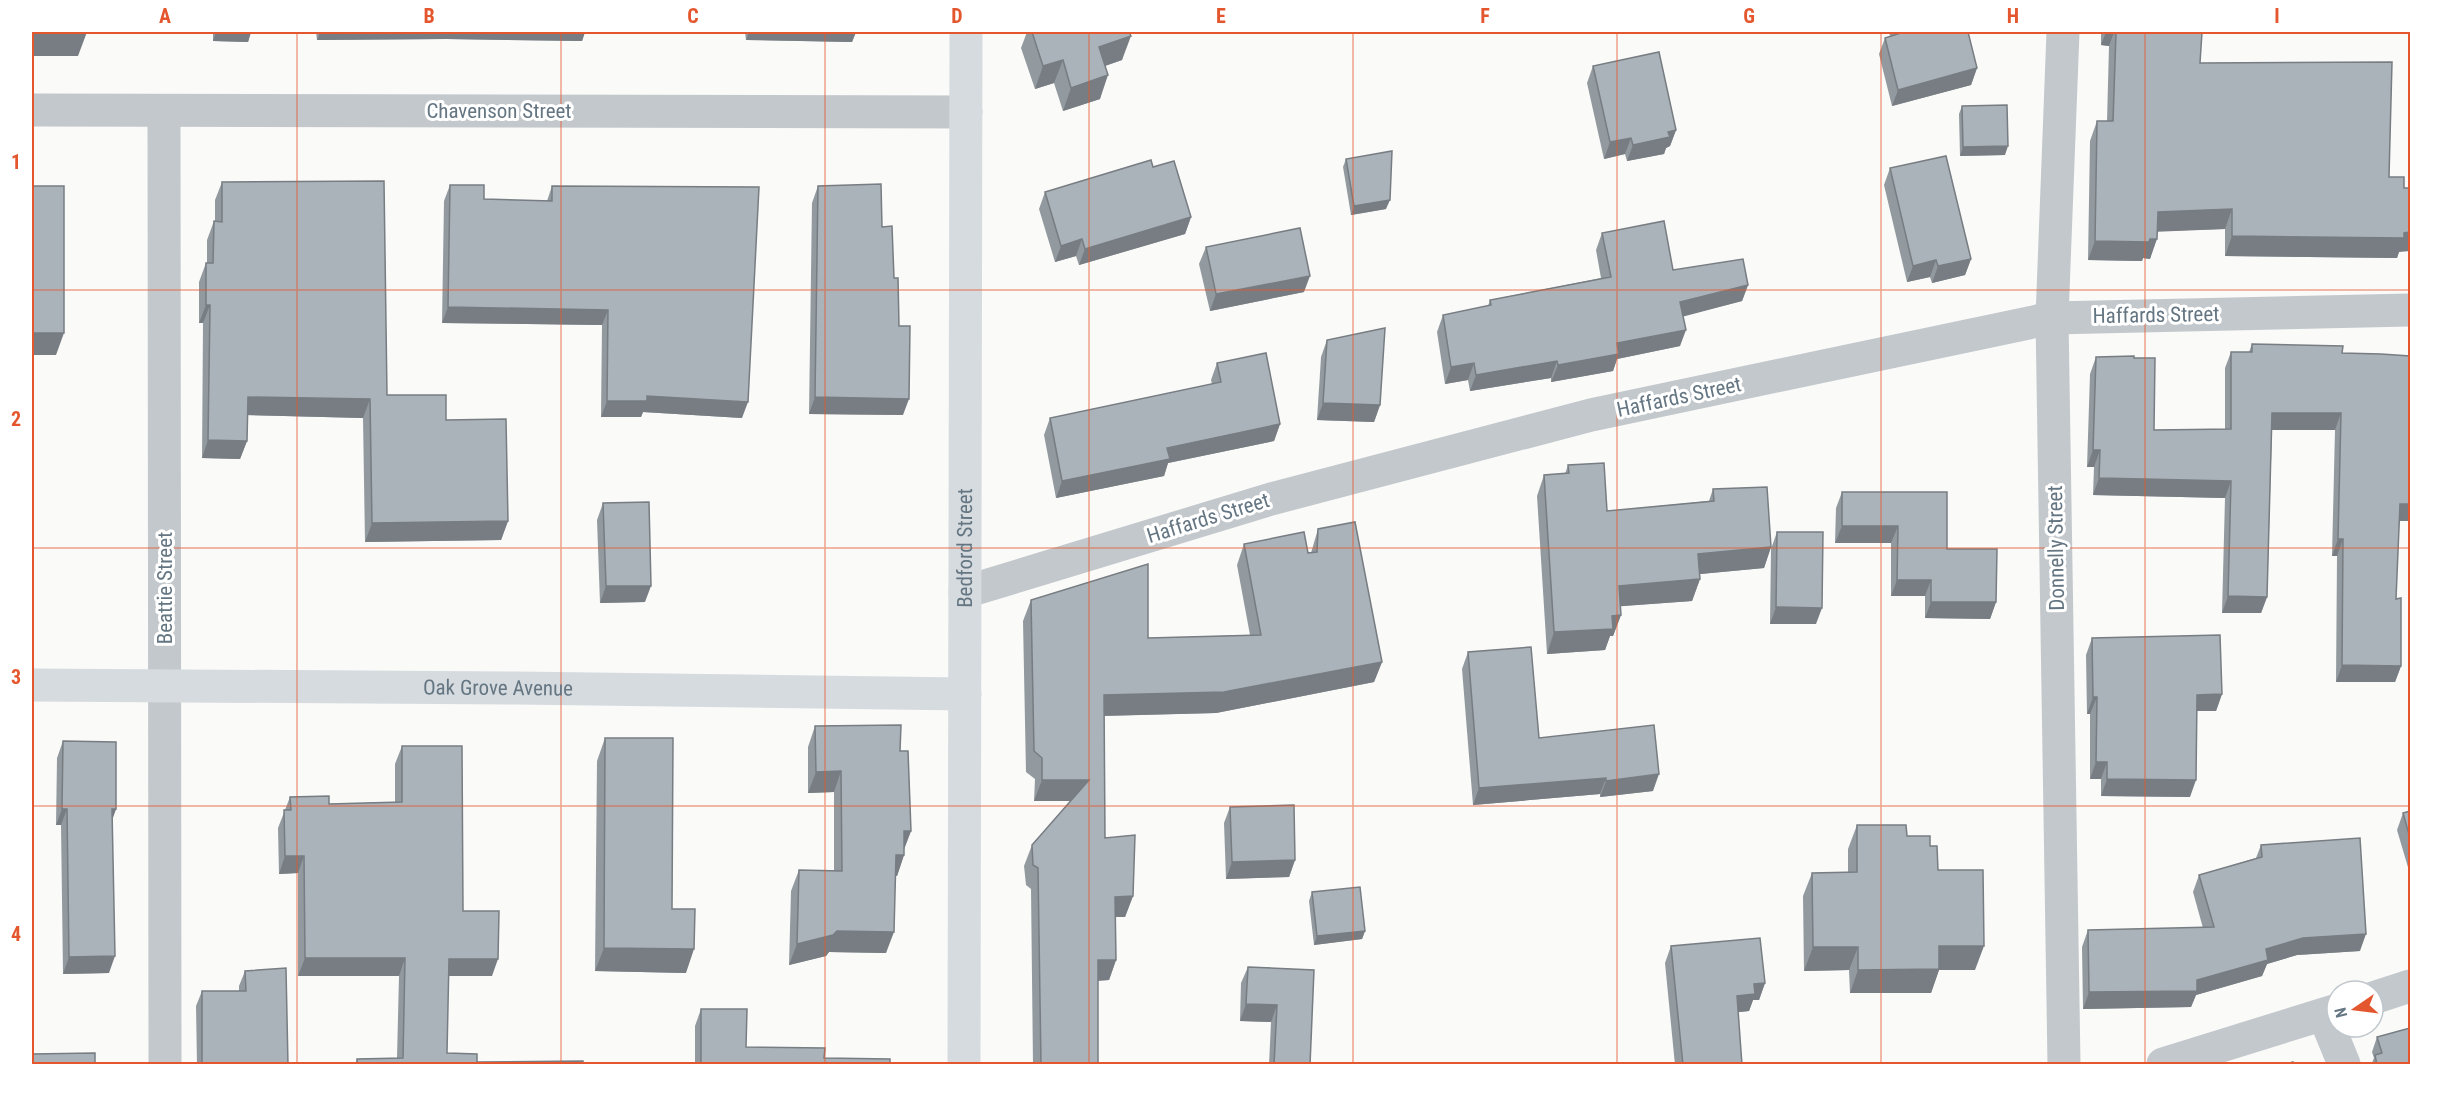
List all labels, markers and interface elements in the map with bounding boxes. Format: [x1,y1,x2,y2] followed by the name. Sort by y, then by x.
[159,4,171,28] text: A
[423,4,435,28] text: B
[687,4,699,28] text: C
[951,4,963,28] text: D
[1216,4,1226,28] text: E
[1480,4,1490,28] text: F
[1743,4,1755,28] text: G
[2007,4,2019,28] text: H
[2274,4,2280,28] text: I
[426,99,572,123] street label: Chavenson Street
[11,150,21,174] text: 1
[2092,302,2220,328] street label: Haffards Street
[1615,372,1743,422] street label: Haffards Street
[11,407,21,431] text: 2
[2043,485,2069,611] street label: Donnelly Street
[953,488,977,608] street label: Bedford Street
[1144,488,1272,548] street label: Haffards Street
[153,532,177,644] street label: Beattie Street
[11,665,21,689] text: 3
[423,675,573,701] street label: Oak Grove Avenue
[11,922,21,946] text: 4
[2325,979,2385,1039] north arrow
[2331,1005,2351,1020] text: N

